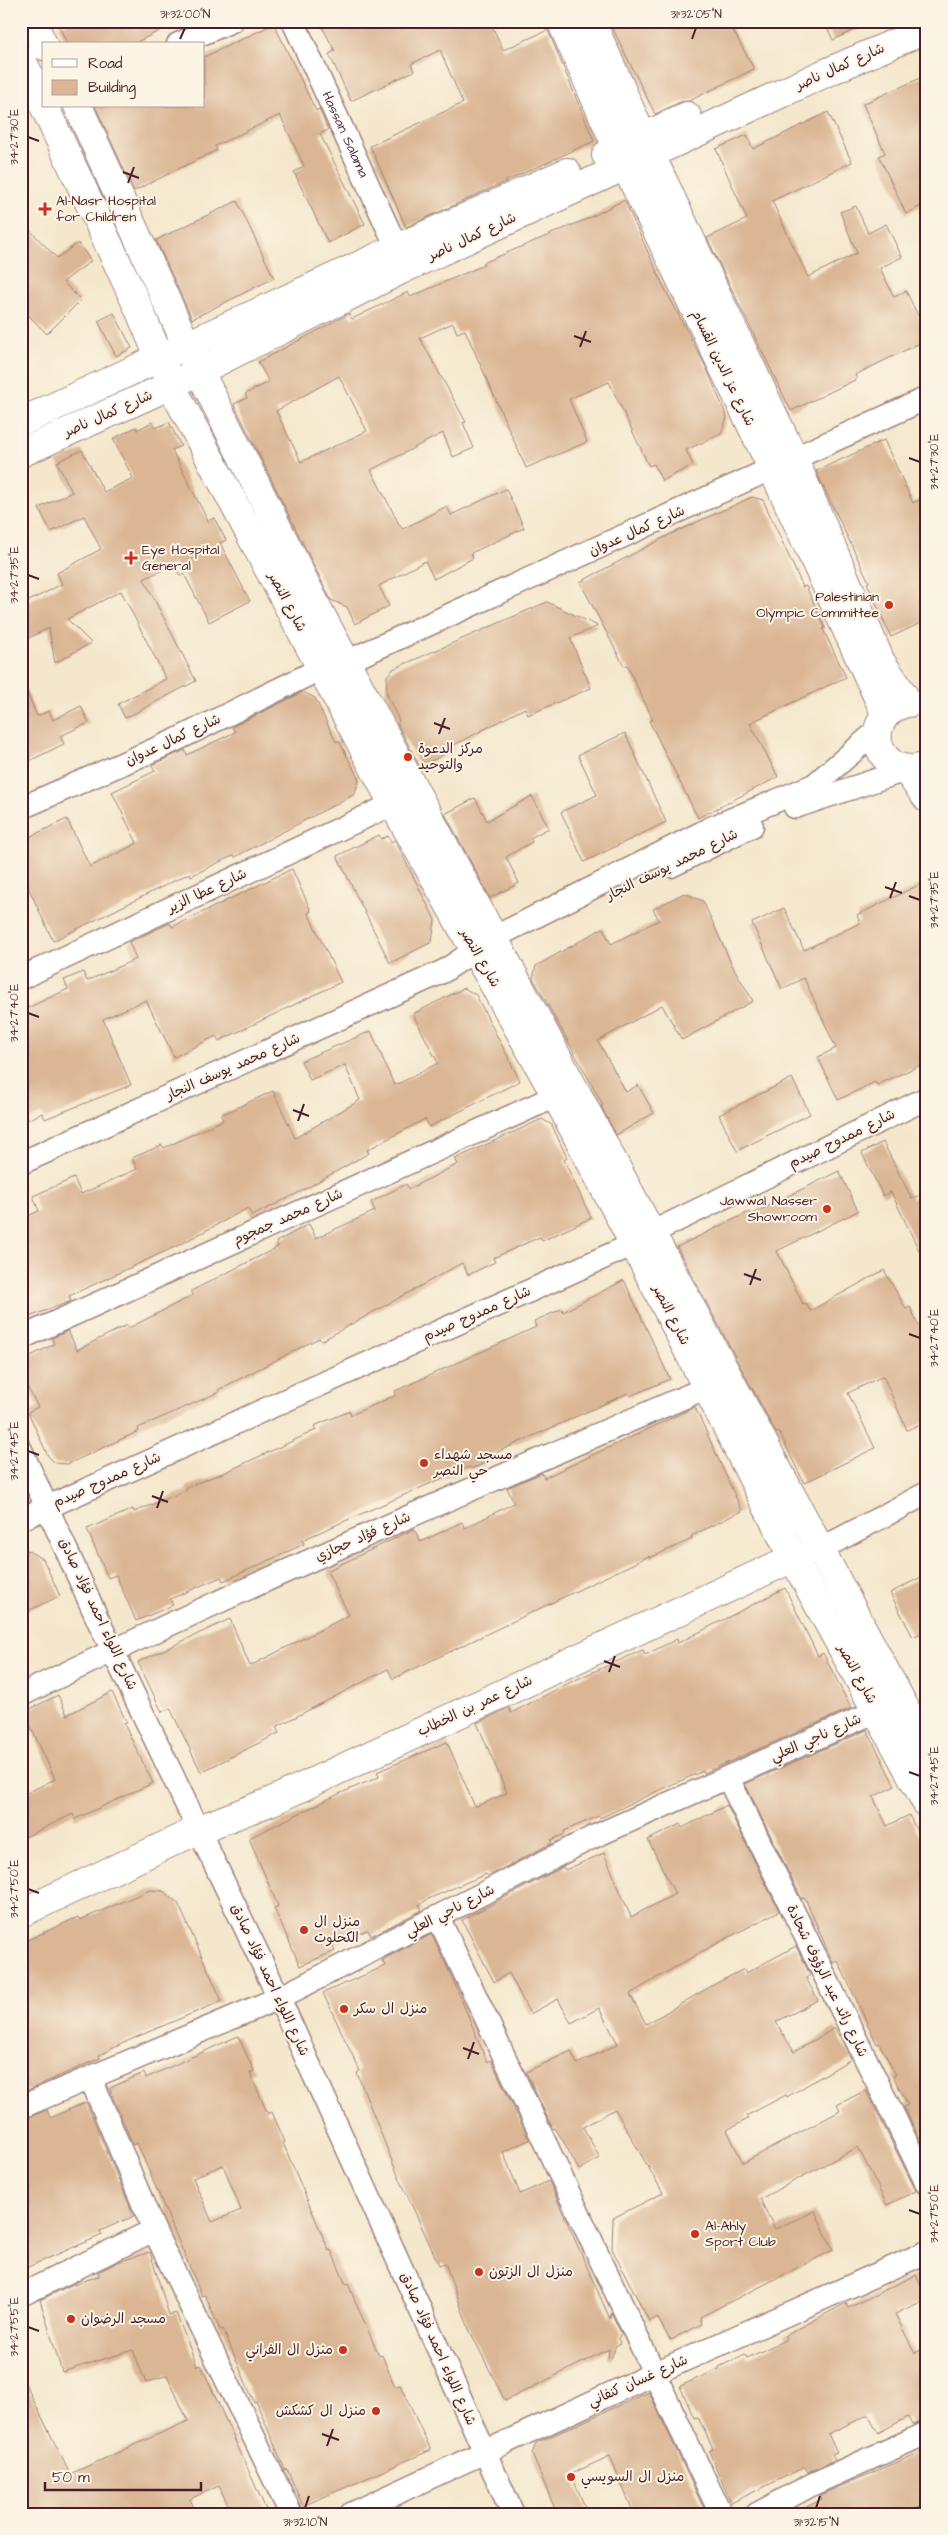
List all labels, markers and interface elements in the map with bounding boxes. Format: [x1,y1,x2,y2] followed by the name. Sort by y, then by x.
[160,6,211,23] text: 31°32'00"N
[670,6,722,23] text: 31°32'05"N
[791,38,888,96] street label: شارع كمال ناصر
[42,42,205,108] legend
[88,53,123,74] text: Road
[88,77,136,99] text: Building
[317,88,374,181] street label: Hassan Salama
[6,109,23,165] text: 34°27'30"E
[56,191,156,227] place label: Al-Nasr Hospital for Children
[38,202,52,216] marker: Al-Nasr Hospital for Children
[424,208,520,267] street label: شارع كمال ناصر
[685,306,760,430] street label: شارع عز الدين القسام
[59,385,156,443] street label: شارع كمال ناصر
[926,434,943,490] text: 34°27'30"E
[586,501,688,561] street label: شارع كمال عدوان
[142,540,219,576] place label: Eye Hospital General
[6,546,23,604] text: 34°27'35"E
[124,551,138,565] marker: Eye Hospital General
[262,568,311,635] street label: شارع النصر
[756,587,879,623] place label: Palestinian Olympic Committee
[883,599,895,611] marker: Palestinian Olympic Committee
[122,709,224,771] street label: شارع كمال عدوان
[418,739,483,775] place label: مركز الدعوة والتوحيد
[402,751,414,763] marker: مركز الدعوة والتوحيد
[602,824,741,906] street label: شارع محمد يوسف النجار
[163,864,250,919] street label: شارع عطا الزير
[926,871,943,929] text: 34°27'35"E
[455,924,505,991] street label: شارع النصر
[6,984,23,1042] text: 34°27'40"E
[162,1028,303,1106] street label: شارع محمد يوسف النجار
[785,1105,899,1173] street label: شارع ممدوح صيدم
[230,1184,347,1251] street label: شارع محمد جمجوم
[720,1191,817,1227] place label: Jawwal Nasser Showroom
[821,1203,833,1215] marker: Jawwal Nasser Showroom
[420,1281,534,1347] street label: شارع ممدوح صيدم
[647,1281,695,1349] street label: شارع النصر
[926,1309,943,1367] text: 34°27'40"E
[6,1421,23,1481] text: 34°27'45"E
[433,1445,512,1483] place label: مسجد شهداء حي النصر
[50,1447,164,1513] street label: شارع ممدوح صيدم
[418,1457,430,1469] marker: مسجد شهداء حي النصر
[312,1507,414,1567] street label: شارع فؤاد حجازي
[54,1535,142,1693] street label: شارع اللواء احمد فؤاد صادق
[832,1640,882,1707] street label: شارع النصر
[414,1671,536,1741] street label: شارع عمر بن الخطاب
[767,1709,865,1769] street label: شارع ناجي العلي
[926,1746,943,1806] text: 34°27'45"E
[6,1859,23,1919] text: 34°27'50"E
[402,1880,499,1944] street label: شارع ناجي العلي
[226,1901,314,2059] street label: شارع اللواء احمد فؤاد صادق
[781,1901,873,2061] street label: شارع رائد عبد الرؤوف شحادة
[314,1912,360,1948] place label: منزل ال الكحلوت
[298,1924,310,1936] marker: منزل ال الكحلوت
[353,1999,427,2019] place label: منزل ال سكر
[338,2003,350,2015] marker: منزل ال سكر
[926,2184,943,2244] text: 34°27'50"E
[705,2216,776,2252] place label: Al-Ahly Sport Club
[689,2228,701,2240] marker: Al-Ahly Sport Club
[489,2262,573,2282] place label: منزل ال الزتون
[473,2266,485,2278] marker: منزل ال الزتون
[395,2269,481,2429] street label: شارع اللواء احمد فؤاد صادق
[6,2297,23,2357] text: 34°27'55"E
[81,2309,166,2329] place label: مسجد الرضوان
[65,2313,77,2325] marker: مسجد الرضوان
[245,2340,333,2362] place label: منزل ال الفراني
[337,2344,349,2356] marker: منزل ال الفراني
[585,2350,692,2414] street label: شارع غسان كنفاني
[276,2401,366,2421] place label: منزل ال كشكش
[370,2405,382,2417] marker: منزل ال كشكش
[45,2460,201,2492] scale bar
[52,2467,90,2488] text: 50 m
[581,2467,684,2489] place label: منزل ال السويسي
[565,2471,577,2483] marker: منزل ال السويسي
[283,2514,328,2531] text: 31°32'10"N
[793,2514,839,2531] text: 31°32'15"N

